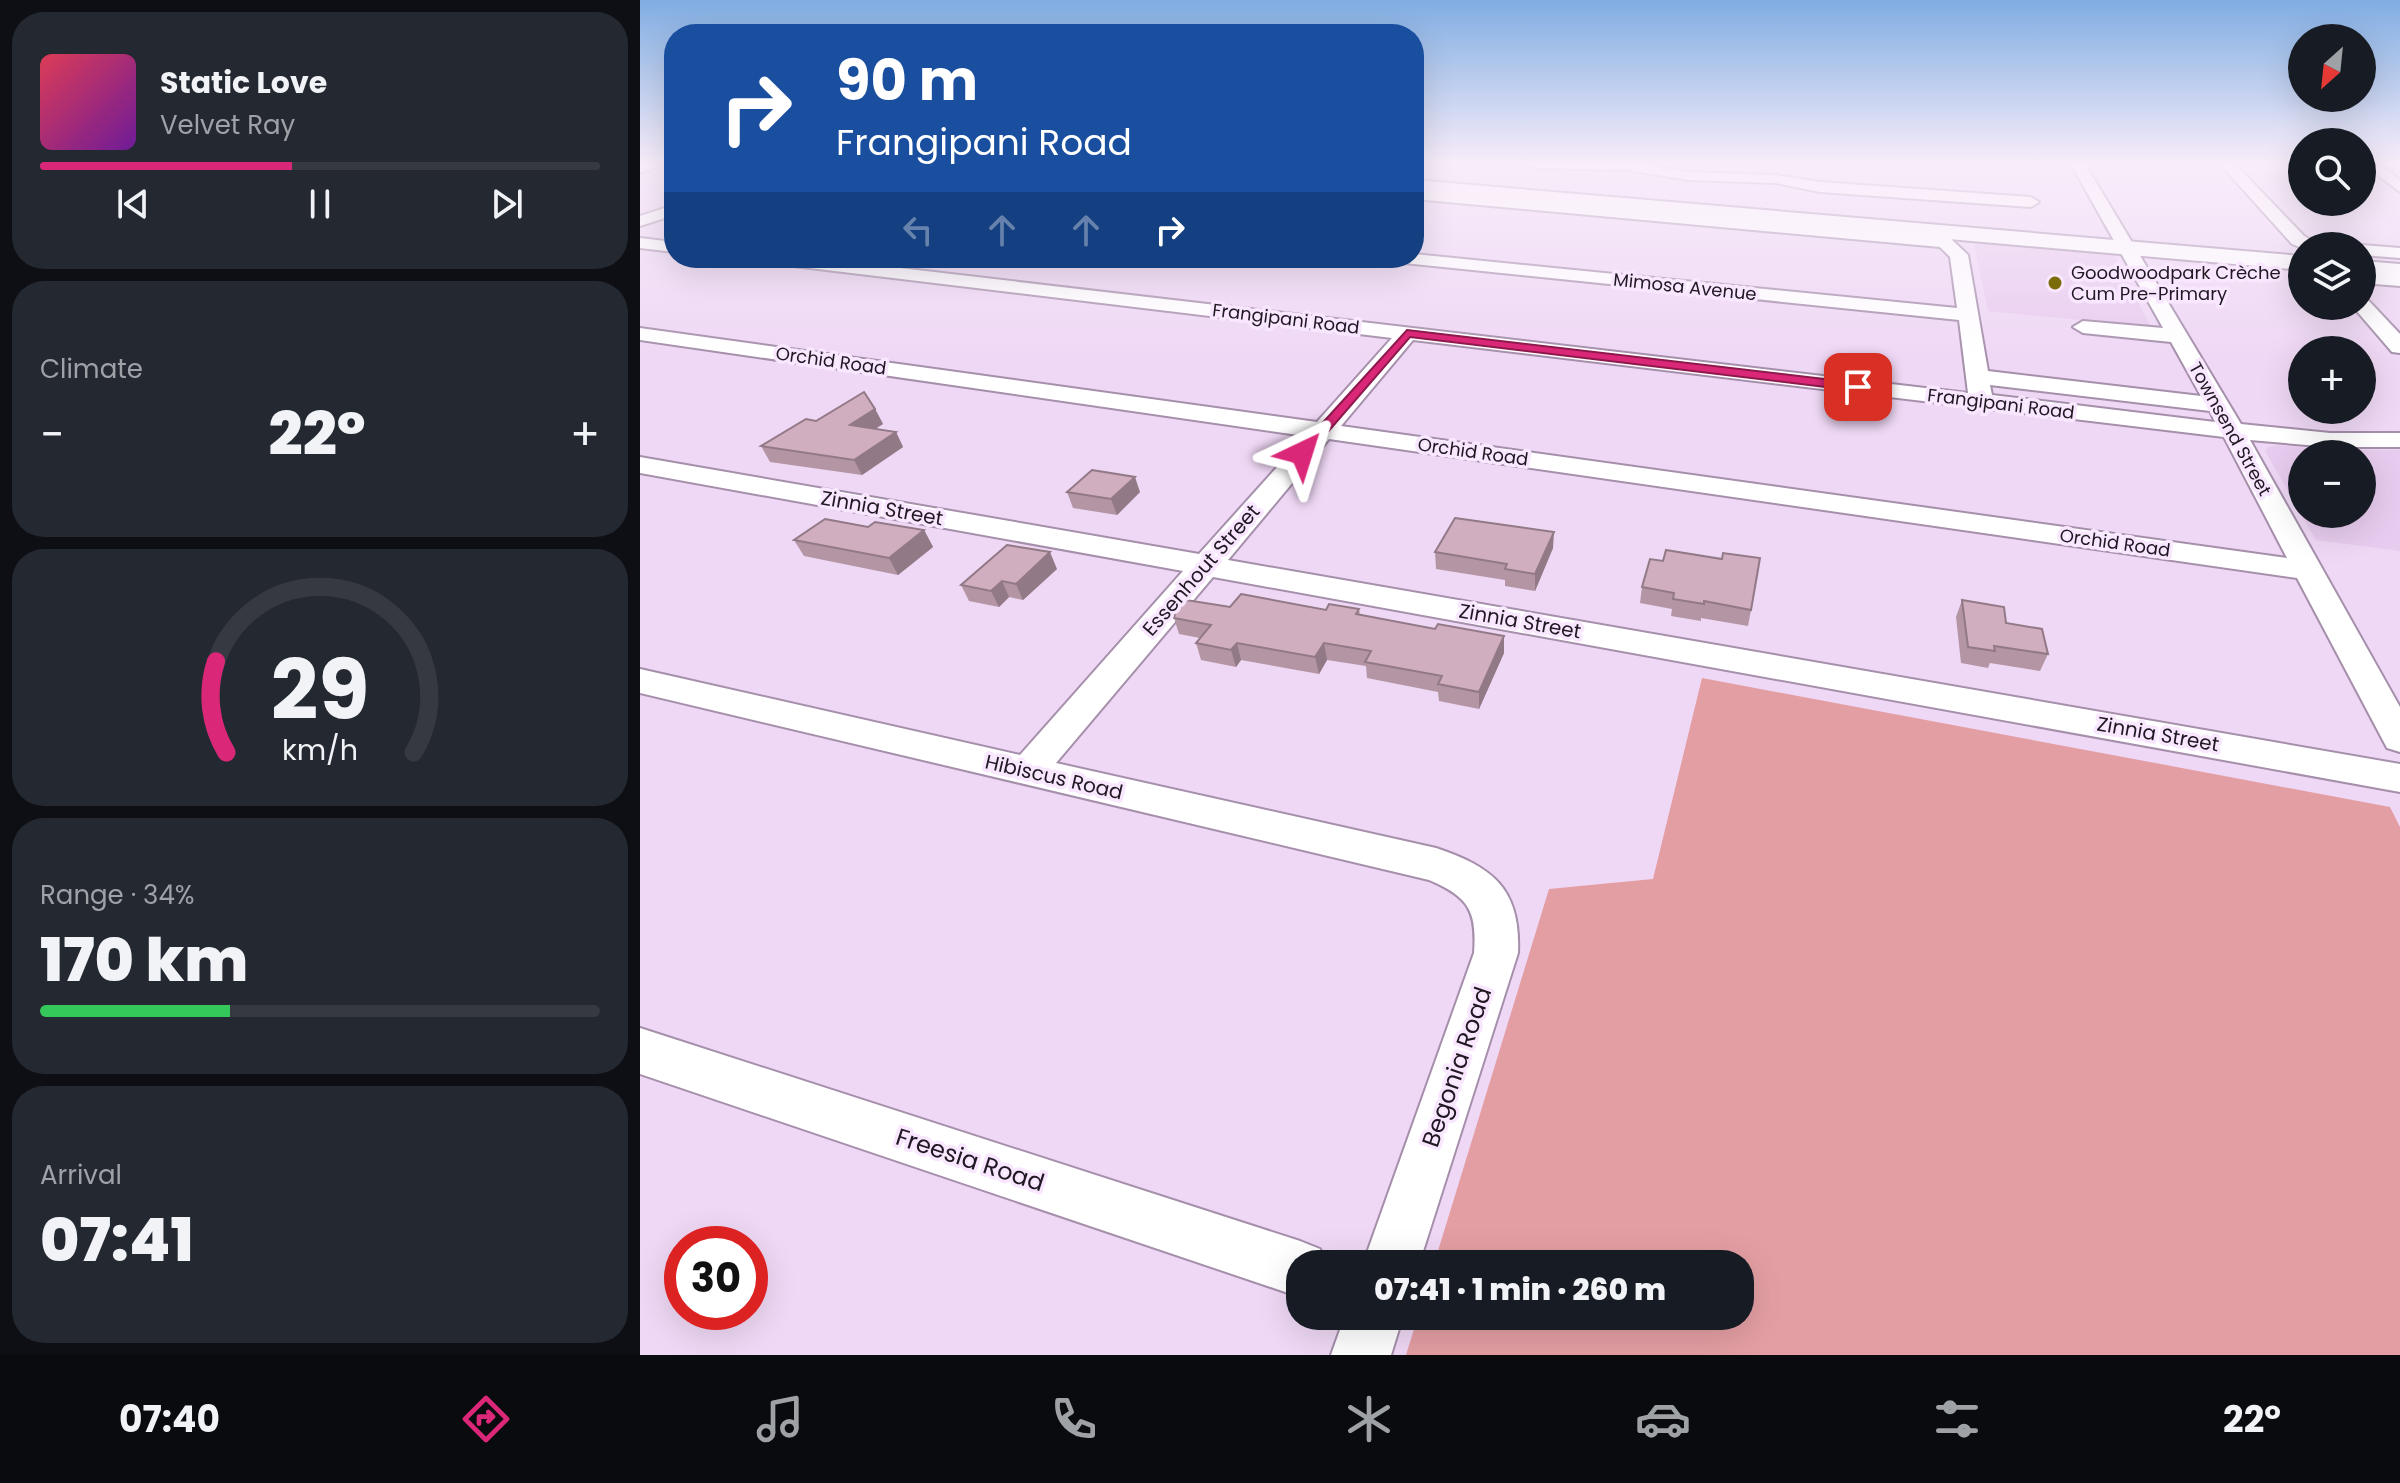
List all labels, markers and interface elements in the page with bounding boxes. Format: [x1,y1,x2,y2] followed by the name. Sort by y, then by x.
[2288,24,2376,112] north arrow
[2288,24,2376,528] map controls
[836,41,978,120] text: 90 m
[704,56,808,160] icon: right
[160,61,327,104] text: Static Love
[160,107,295,143] text: Velvet Ray
[836,117,1132,168] text: Frangipani Road
[2288,128,2376,216] button: search
[111,182,155,226] icon: previous
[298,182,342,226] icon: pause
[485,182,529,226] icon: next
[896,208,940,252] icon: left
[980,208,1024,252] icon: ahead
[1064,208,1108,252] icon: ahead
[1148,208,1192,252] icon: right
[2288,232,2376,320] button: layers
[2071,260,2281,306] place label: Goodwoodpark Crèche Cum Pre-Primary
[1612,267,1758,306] street label: Mimosa Avenue
[2046,274,2064,292] marker: Goodwoodpark Crèche Cum Pre-Primary
[1211,297,1361,340] street label: Frangipani Road
[2288,336,2376,424] button: +
[774,340,888,381] street label: Orchid Road
[40,351,143,387] text: Climate
[1824,353,1892,421] pin
[2183,357,2278,500] street label: Townsend Street
[1836,365,1880,409] icon: arrive
[1926,382,2076,425] street label: Frangipani Road
[269,392,366,476] text: 22°
[40,404,64,465] text: −
[570,404,600,465] text: +
[1260,411,1344,495] position arrow
[1416,431,1530,472] street label: Orchid Road
[2288,440,2376,528] button: −
[819,483,945,533] street label: Zinnia Street
[1136,498,1266,642] street label: Essenhout Street
[2058,522,2172,563] street label: Orchid Road
[1457,596,1583,646] street label: Zinnia Street
[271,632,369,748] text: 29
[2095,709,2221,759] street label: Zinnia Street
[282,731,358,771] text: km/h
[982,748,1126,806] street label: Hibiscus Road
[40,877,195,913] text: Range · 34%
[40,918,248,1002] text: 170 km
[1414,982,1499,1151] street label: Begonia Road
[892,1120,1049,1199] street label: Freesia Road
[40,1157,122,1193] text: Arrival
[40,1198,194,1282] text: 07:41
[664,1226,768,1330] speed limit sign: 30
[1374,1268,1666,1311] text: 07:41 · 1 min · 260 m
[458,1391,514,1447] icon: directions
[752,1391,808,1447] icon: music
[1046,1391,1102,1447] icon: phone
[1341,1391,1397,1447] icon: climate
[1635,1391,1691,1447] icon: car
[1929,1391,1985,1447] icon: filters
[119,1394,220,1445] text: 07:40
[2223,1394,2281,1445] text: 22°

